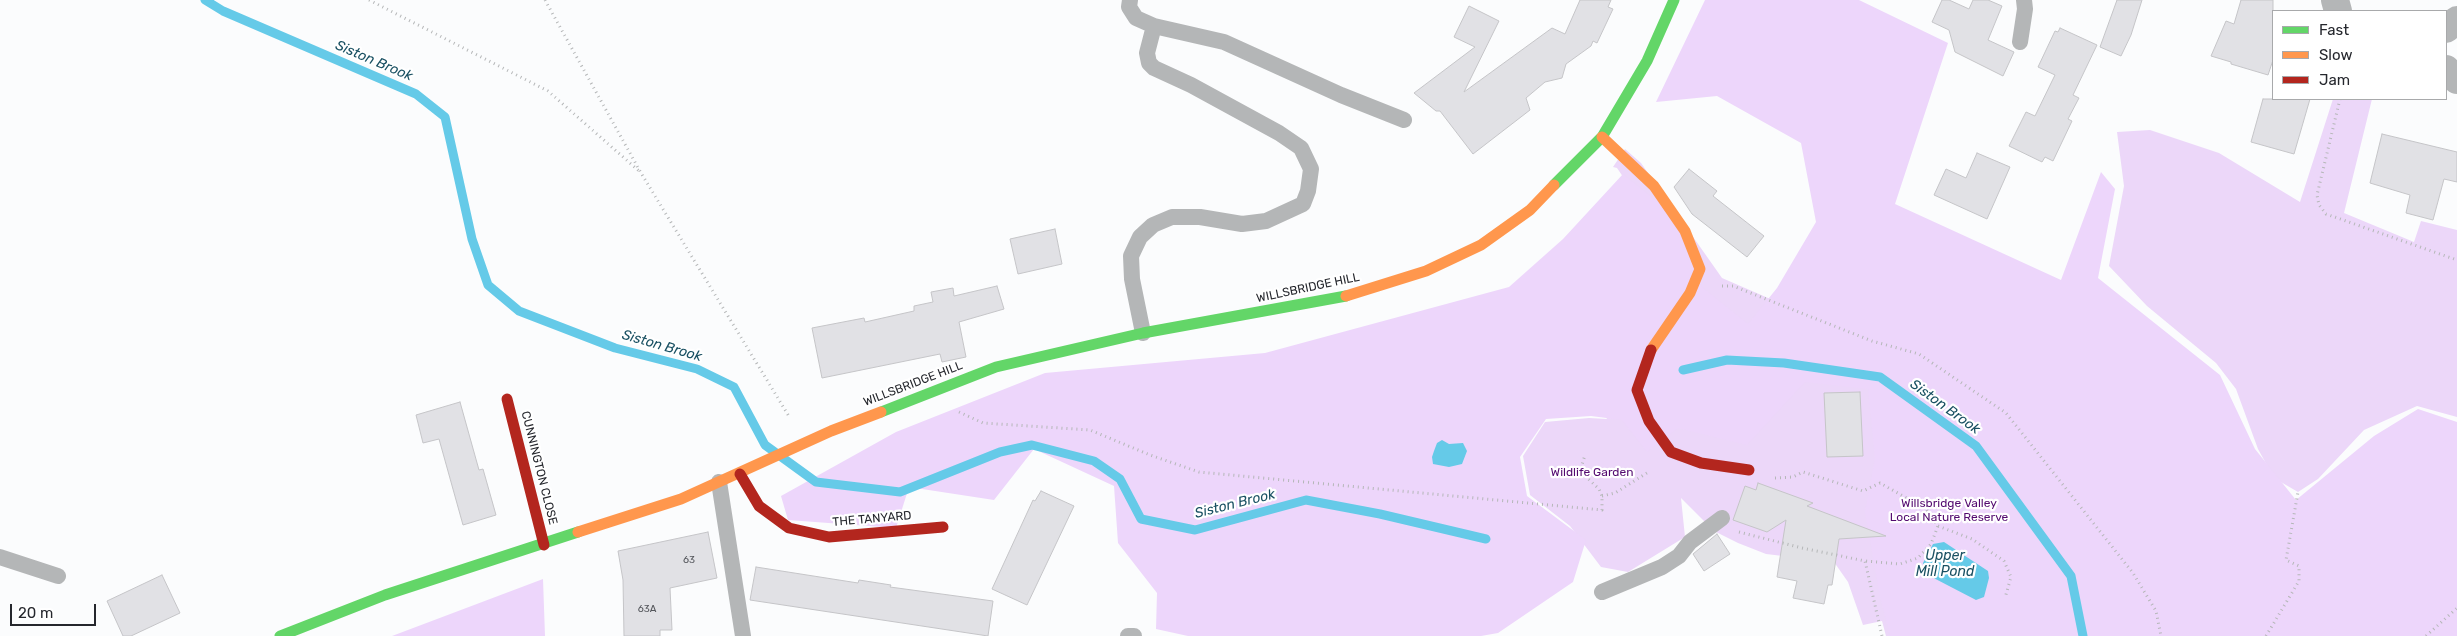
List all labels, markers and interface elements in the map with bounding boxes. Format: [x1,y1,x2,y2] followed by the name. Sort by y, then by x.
[2272,10,2447,100] legend
[2319,21,2349,39] text: Fast
[333,37,415,85] water label: Siston Brook
[2319,46,2352,64] text: Slow
[2319,71,2350,89] text: Jam
[1255,270,1361,306] street label: WILLSBRIDGE HILL
[620,327,704,365] water label: Siston Brook
[861,358,965,410] street label: WILLSBRIDGE HILL
[1907,376,1983,438] water label: Siston Brook
[518,410,560,526] street label: CUNNINGTON CLOSE
[1551,466,1633,480] park label: Wildlife Garden
[1193,486,1277,522] water label: Siston Brook
[1890,497,2008,525] park label: Willsbridge Valley Local Nature Reserve
[832,508,912,530] street label: THE TANYARD
[1916,548,1974,580] water label: Upper Mill Pond
[683,554,695,566] house number: 63
[12,594,99,626] scale bar
[638,603,656,615] house number: 63A
[18,604,53,622] text: 20 m

